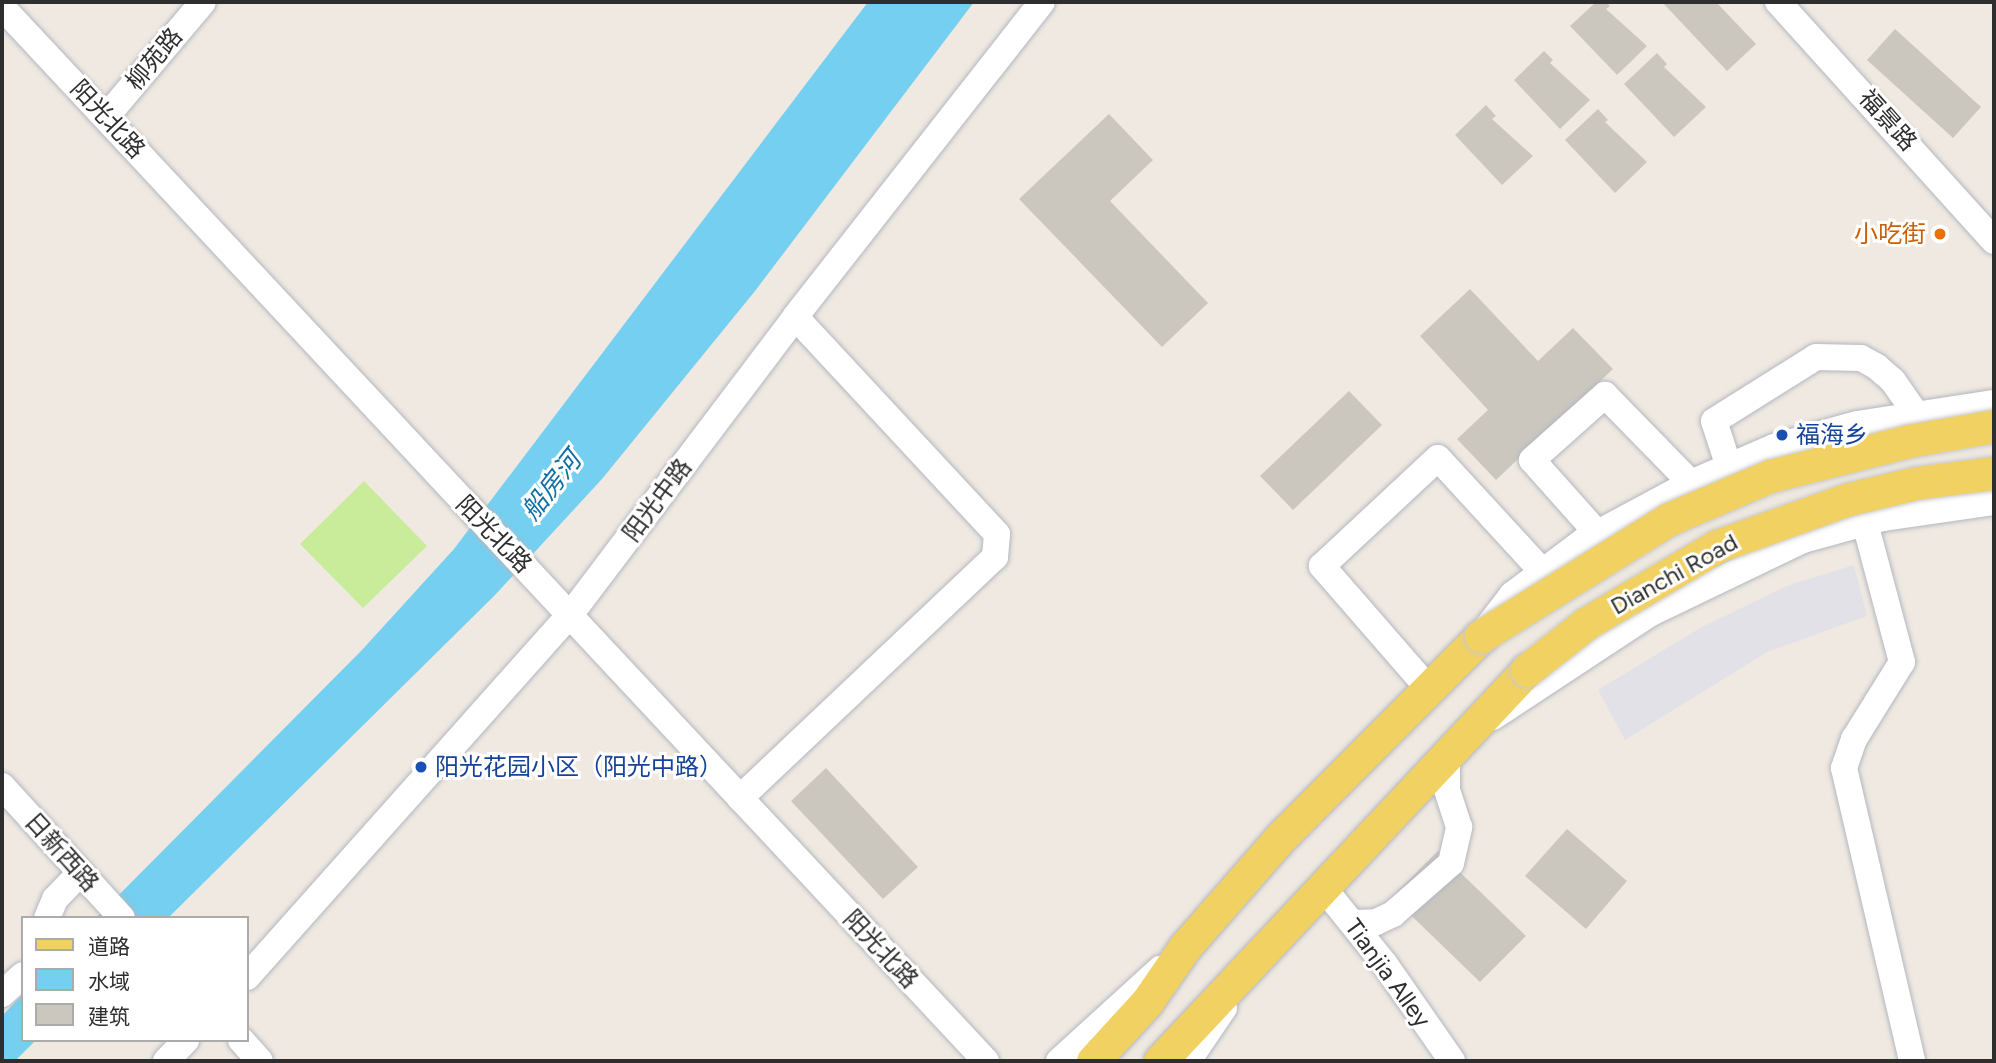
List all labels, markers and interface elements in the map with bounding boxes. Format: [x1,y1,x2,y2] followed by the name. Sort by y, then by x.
[120,22,188,96] street label: 柳苑路
[65,74,151,164] street label: 阳光北路
[1853,84,1923,156] street label: 福景路
[1854,220,1926,248] place label: 小吃街
[1932,226,1948,242] marker: 小吃街
[1796,421,1868,449] place label: 福海乡
[1774,427,1790,443] marker: 福海乡
[516,446,588,526] water label: 船房河
[617,453,697,547] street label: 阳光中路
[450,489,538,579] street label: 阳光北路
[1605,527,1743,621] street label: Dianchi Road
[435,753,723,781] place label: 阳光花园小区（阳光中路）
[413,759,429,775] marker: 阳光花园小区（阳光中路）
[19,807,105,897] street label: 日新西路
[838,904,924,994] street label: 阳光北路
[1339,913,1437,1033] street label: Tianjia Alley
[21,916,248,1042] legend
[88,934,130,959] text: 道路
[88,969,130,994] text: 水域
[88,1004,130,1029] text: 建筑

